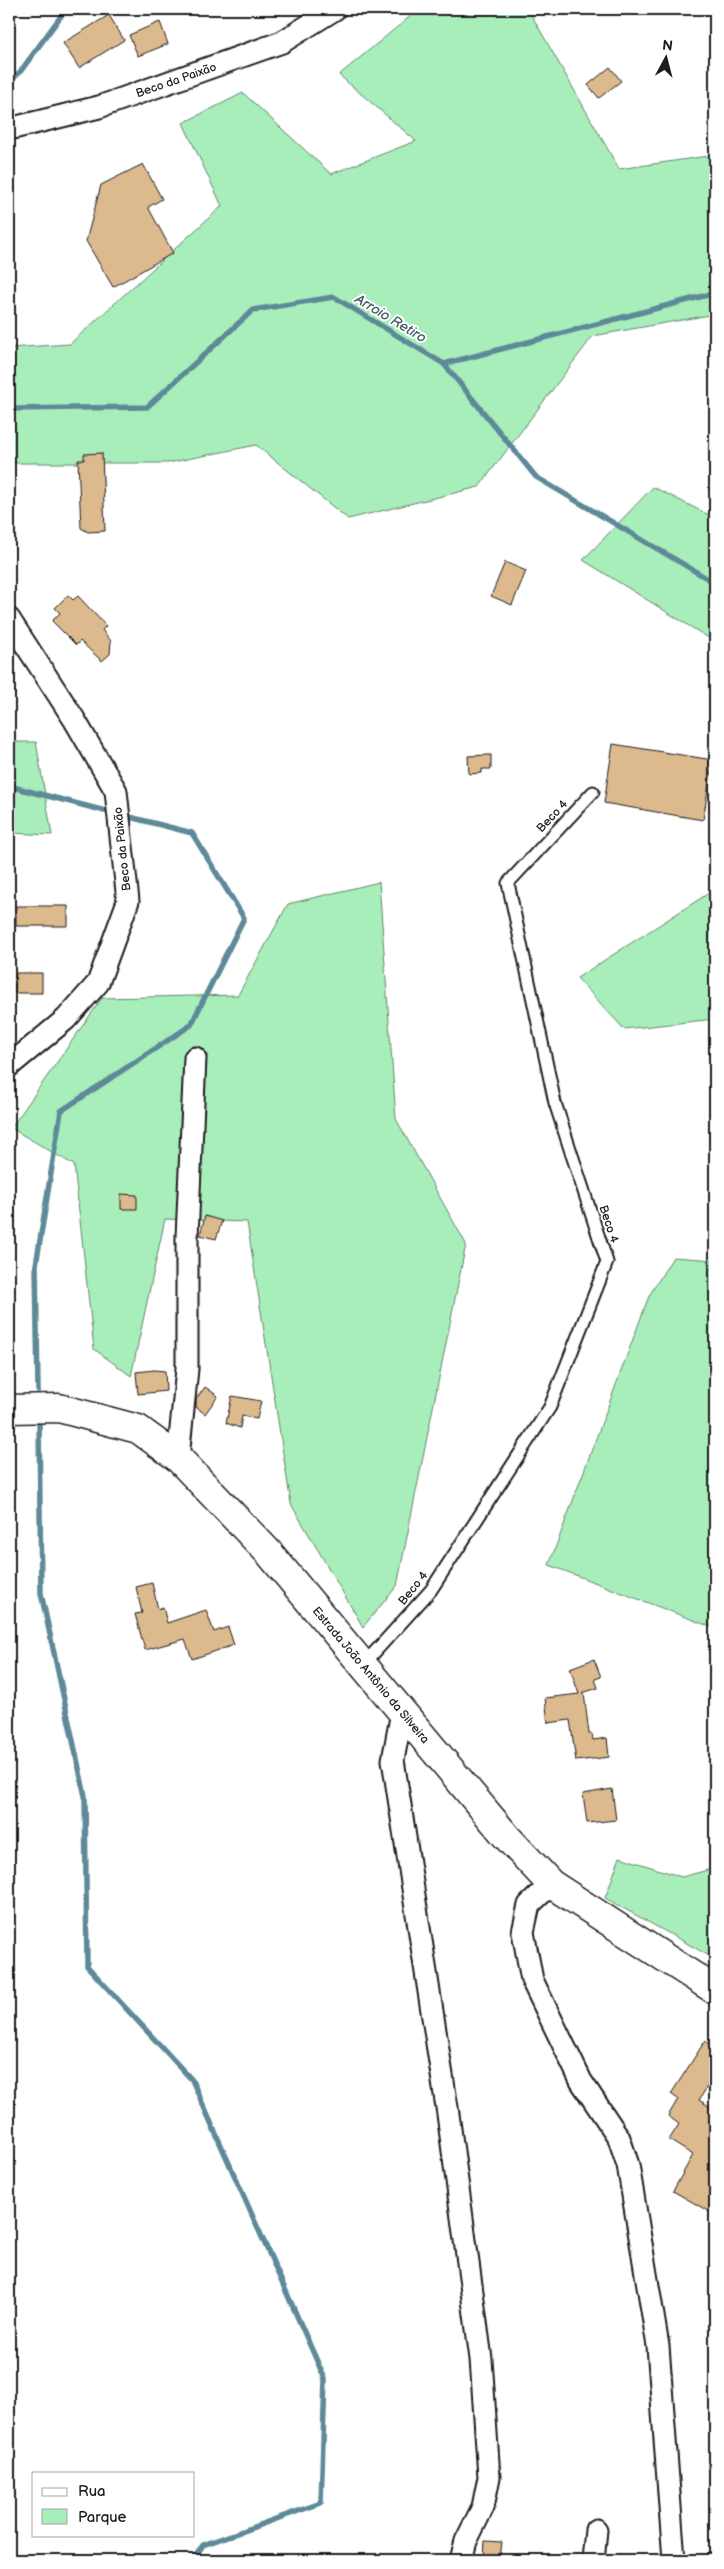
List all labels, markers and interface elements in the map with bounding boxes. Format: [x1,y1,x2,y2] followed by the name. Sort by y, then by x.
[642,32,692,82] north arrow
[661,37,674,55] text: N
[134,60,219,101] street label: Beco da Paixão
[351,290,430,346] water label: Arroio Retiro
[534,796,572,836] street label: Beco 4
[111,806,134,892] street label: Beco da Paixão
[595,1203,622,1246] street label: Beco 4
[395,1568,432,1608] street label: Beco 4
[309,1604,432,1747] street label: Estrada João Antônio da Silveira
[32,2472,195,2536] legend
[78,2482,106,2501] text: Rua
[78,2508,127,2527] text: Parque

